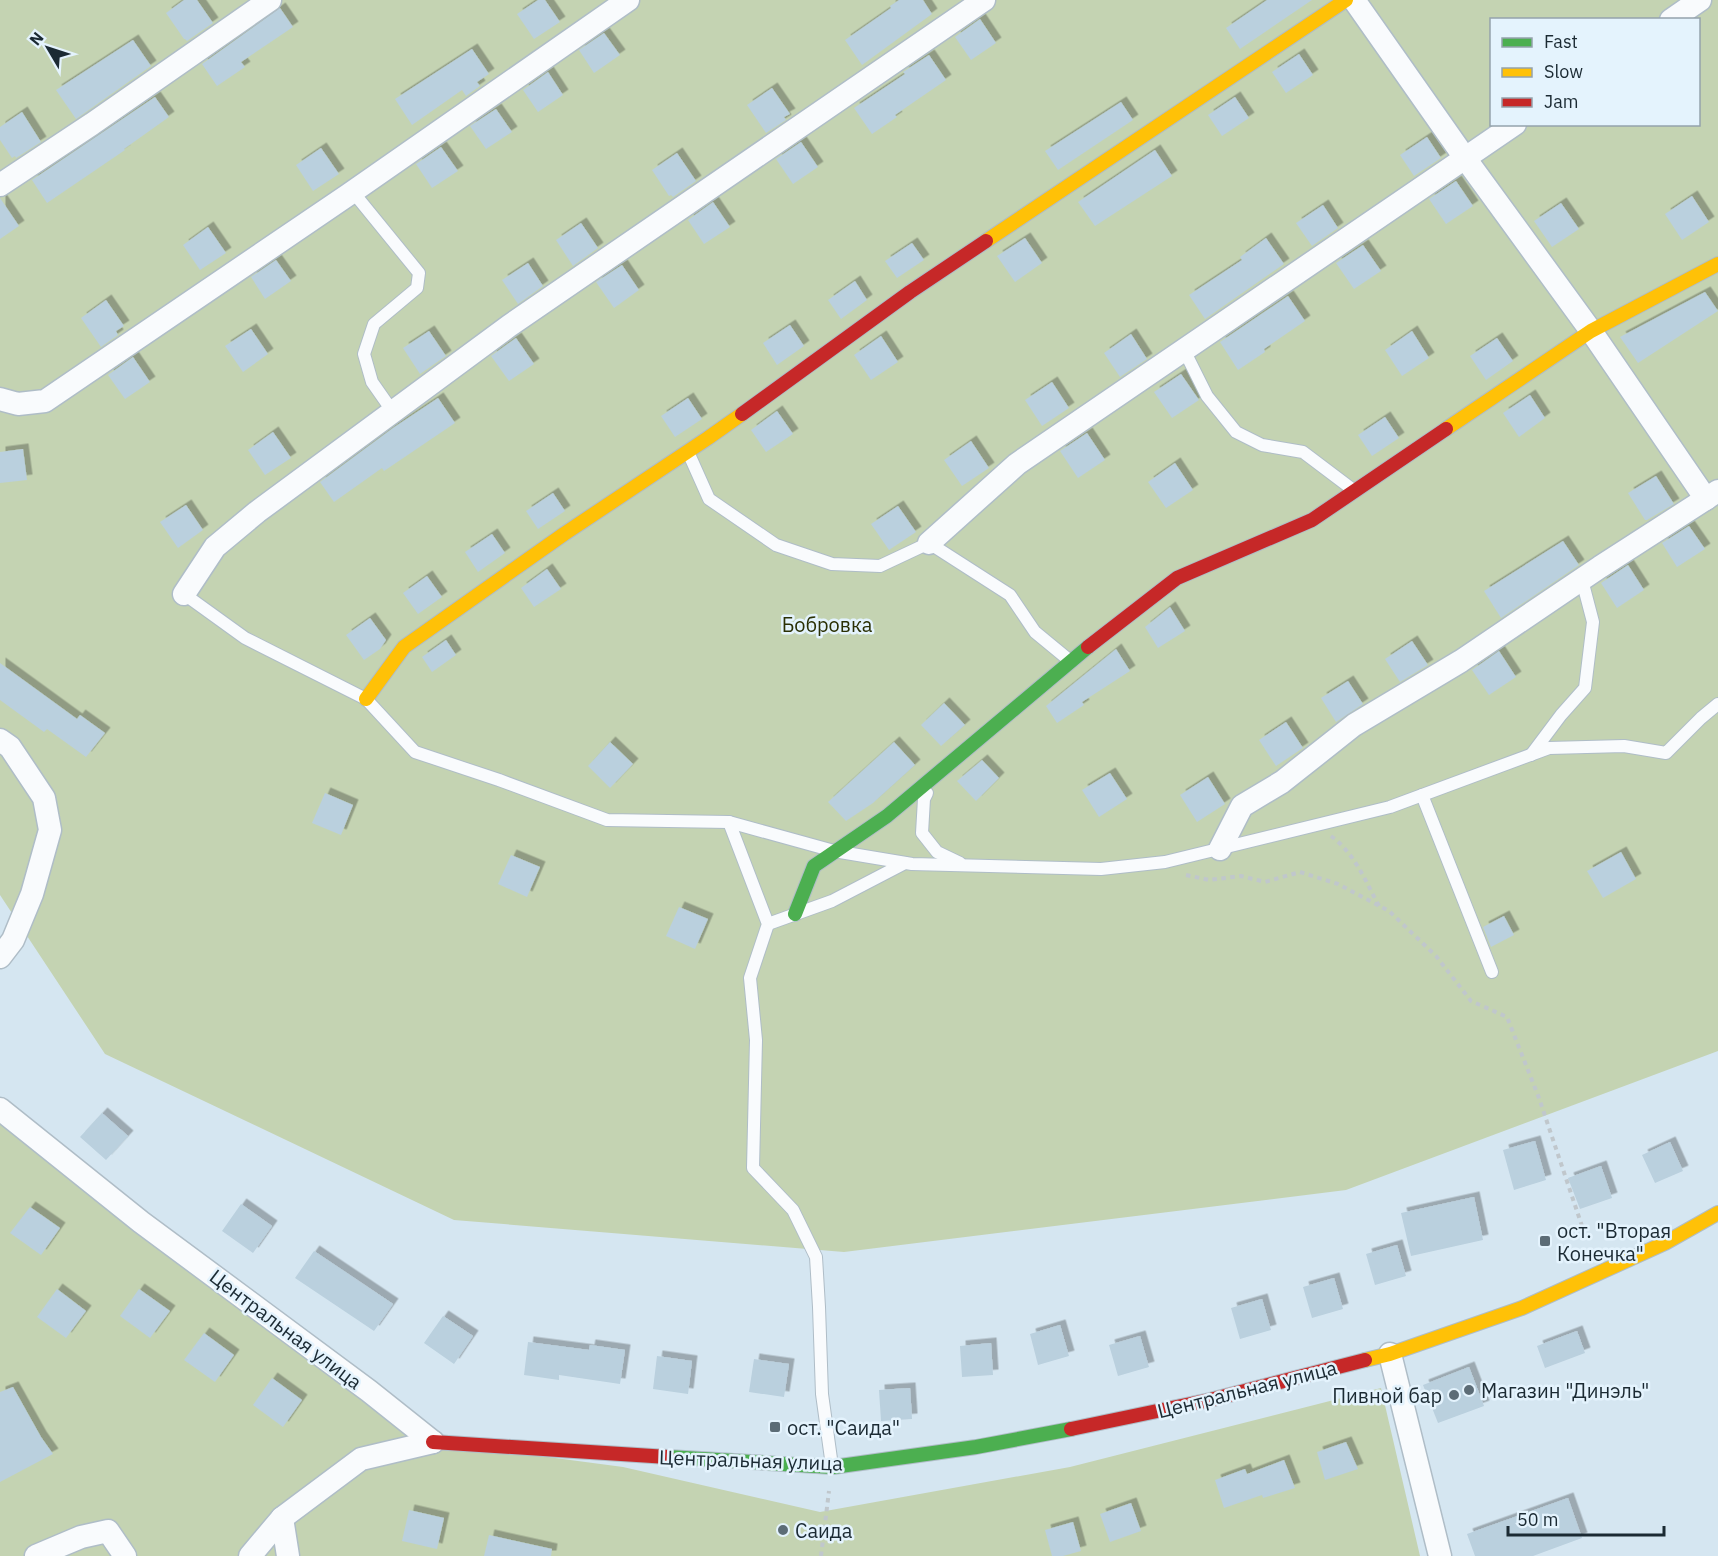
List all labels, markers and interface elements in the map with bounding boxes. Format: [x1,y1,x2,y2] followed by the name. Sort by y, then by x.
[18,18,78,78] north arrow
[1490,18,1700,126] legend
[25,28,48,49] text: N
[1544,30,1578,53] text: Fast
[1544,60,1583,83] text: Slow
[1544,90,1579,113] text: Jam
[782,611,873,638] park label: Бобровка
[1557,1217,1671,1267] place label: ост. "Вторая Конечка"
[1538,1234,1552,1248] marker: ост. "Вторая Конечка"
[204,1263,368,1395] street label: Центральная улица
[1154,1354,1340,1424] street label: Центральная улица
[1481,1377,1649,1404] place label: Магазин "Динэль"
[1332,1382,1442,1409] place label: Пивной бар
[1462,1383,1476,1397] marker: Магазин "Динэль"
[1447,1388,1461,1402] marker: Пивной бар
[787,1414,900,1441] place label: ост. "Саида"
[768,1420,782,1434] marker: ост. "Саида"
[659,1443,844,1477] street label: Центральная улица
[1508,1499,1664,1537] scale bar
[1517,1508,1559,1531] text: 50 m
[795,1517,853,1544] place label: Саида
[776,1523,790,1537] marker: Саида

